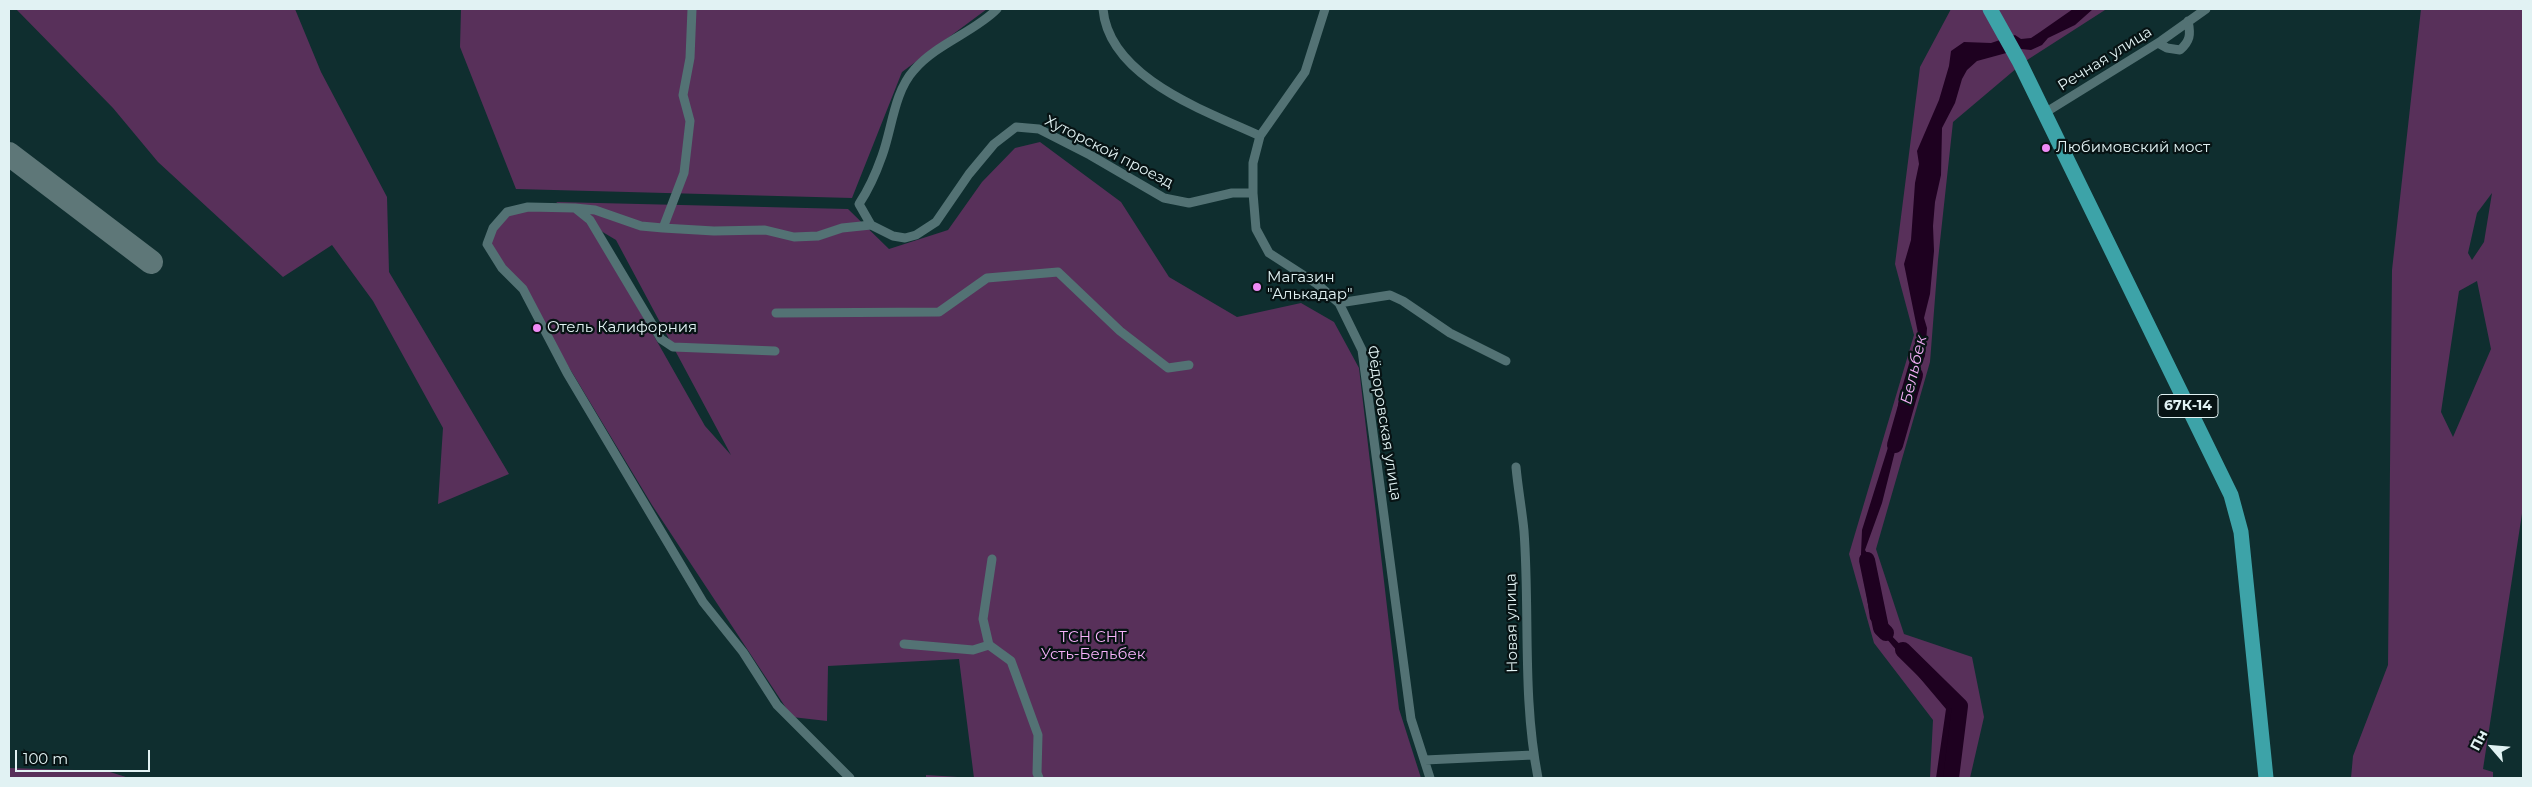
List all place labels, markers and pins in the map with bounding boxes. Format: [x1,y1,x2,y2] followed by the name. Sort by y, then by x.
[2056,139,2210,157] place label: Любимовский мост
[2040,142,2052,154] marker: Любимовский мост
[1267,269,1353,304] place label: Магазин "Алькадар"
[1251,281,1263,293] marker: Магазин "Алькадар"
[547,319,697,337] place label: Отель Калифорния
[531,322,543,334] marker: Отель Калифорния

